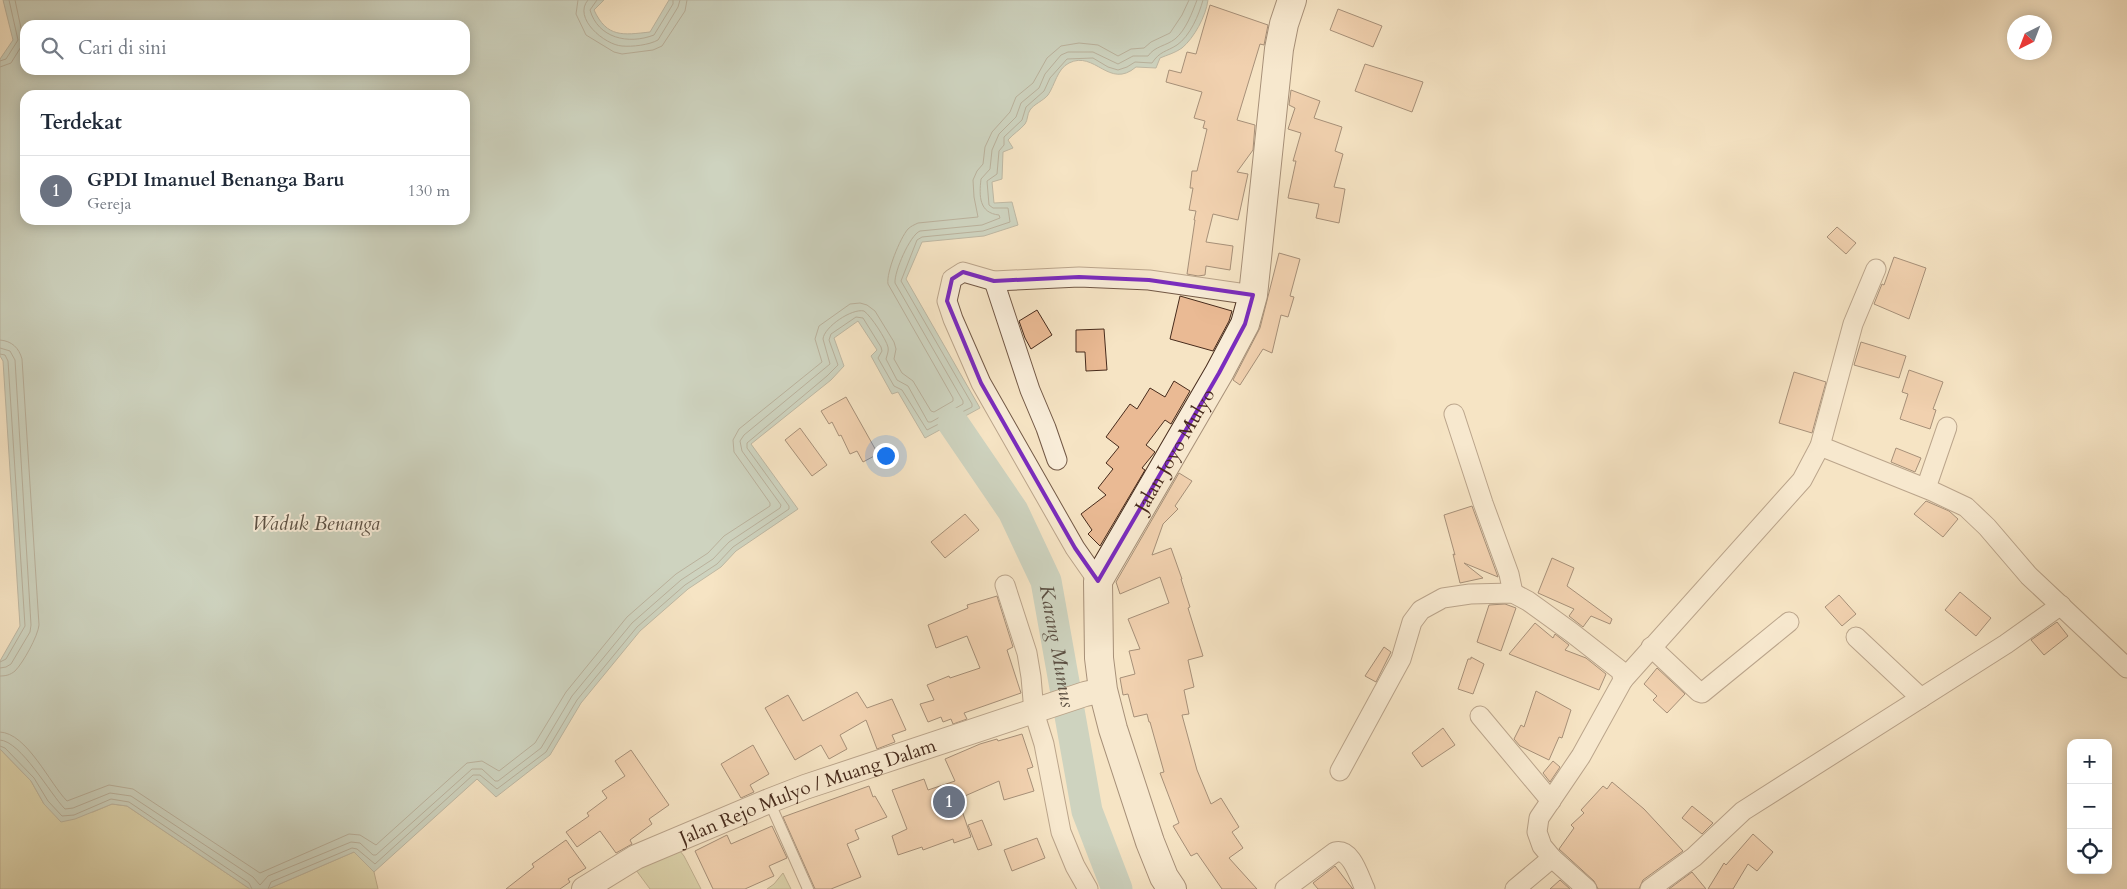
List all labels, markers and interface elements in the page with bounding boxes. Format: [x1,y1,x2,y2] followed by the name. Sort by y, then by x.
[2007,15,2052,60] north arrow
[20,20,470,75] search box
[38,34,66,62] icon: search
[78,35,167,61] text: Cari di sini
[40,108,122,137] text: Terdekat
[87,167,345,193] text: GPDI Imanuel Benanga Baru
[52,180,60,202] text: 1
[408,180,450,202] text: 130 m
[87,193,131,215] text: Gereja
[1127,384,1221,520] street label: Jalan Joyo Mulyo
[873,443,899,469] your location
[252,510,380,537] water label: Waduk Benanga
[1033,583,1081,710] water label: Karang Mumus
[673,732,940,852] street label: Jalan Rejo Mulyo / Muang Dalam
[2067,739,2112,874] map controls
[2067,739,2112,784] button: +
[933,783,965,821] pin: 1
[2067,784,2112,829] button: −
[2067,829,2112,874] button: locate

